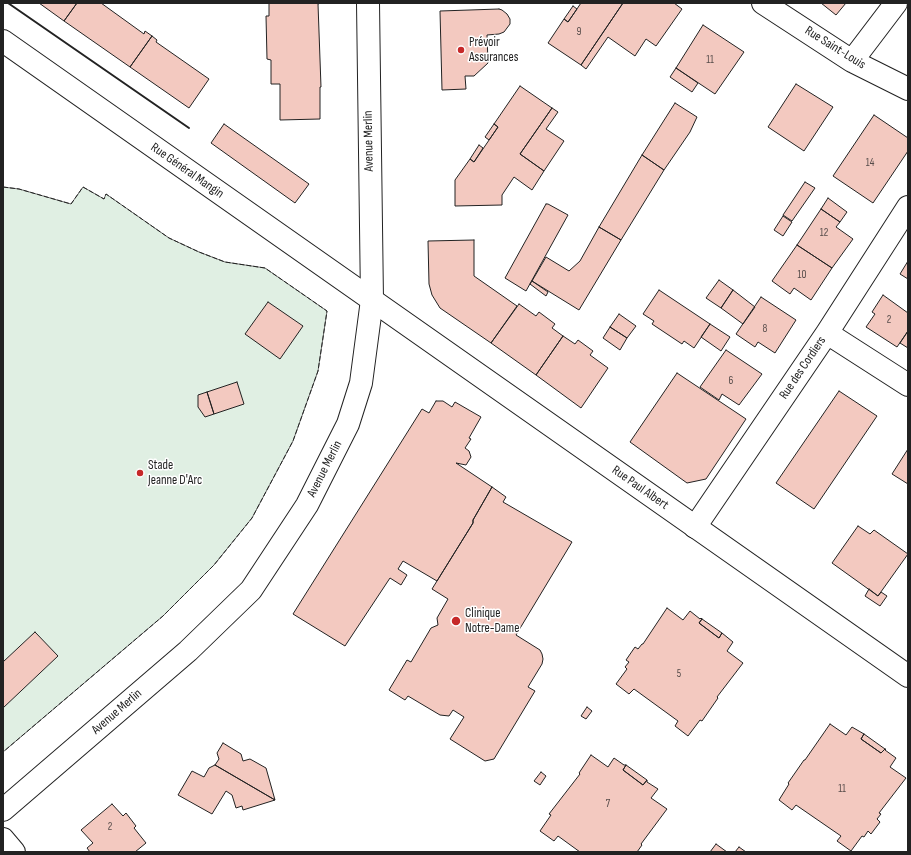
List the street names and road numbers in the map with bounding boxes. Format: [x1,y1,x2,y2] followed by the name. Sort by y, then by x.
[802,23,868,73] street label: Rue Saint-Louis
[361,110,377,172] street label: Avenue Merlin
[147,140,227,202] street label: Rue Général Mangin
[776,334,830,402] street label: Rue des Cordiers
[304,438,346,500] street label: Avenue Merlin
[609,463,671,513] street label: Rue Paul Albert
[89,686,145,738] street label: Avenue Merlin

